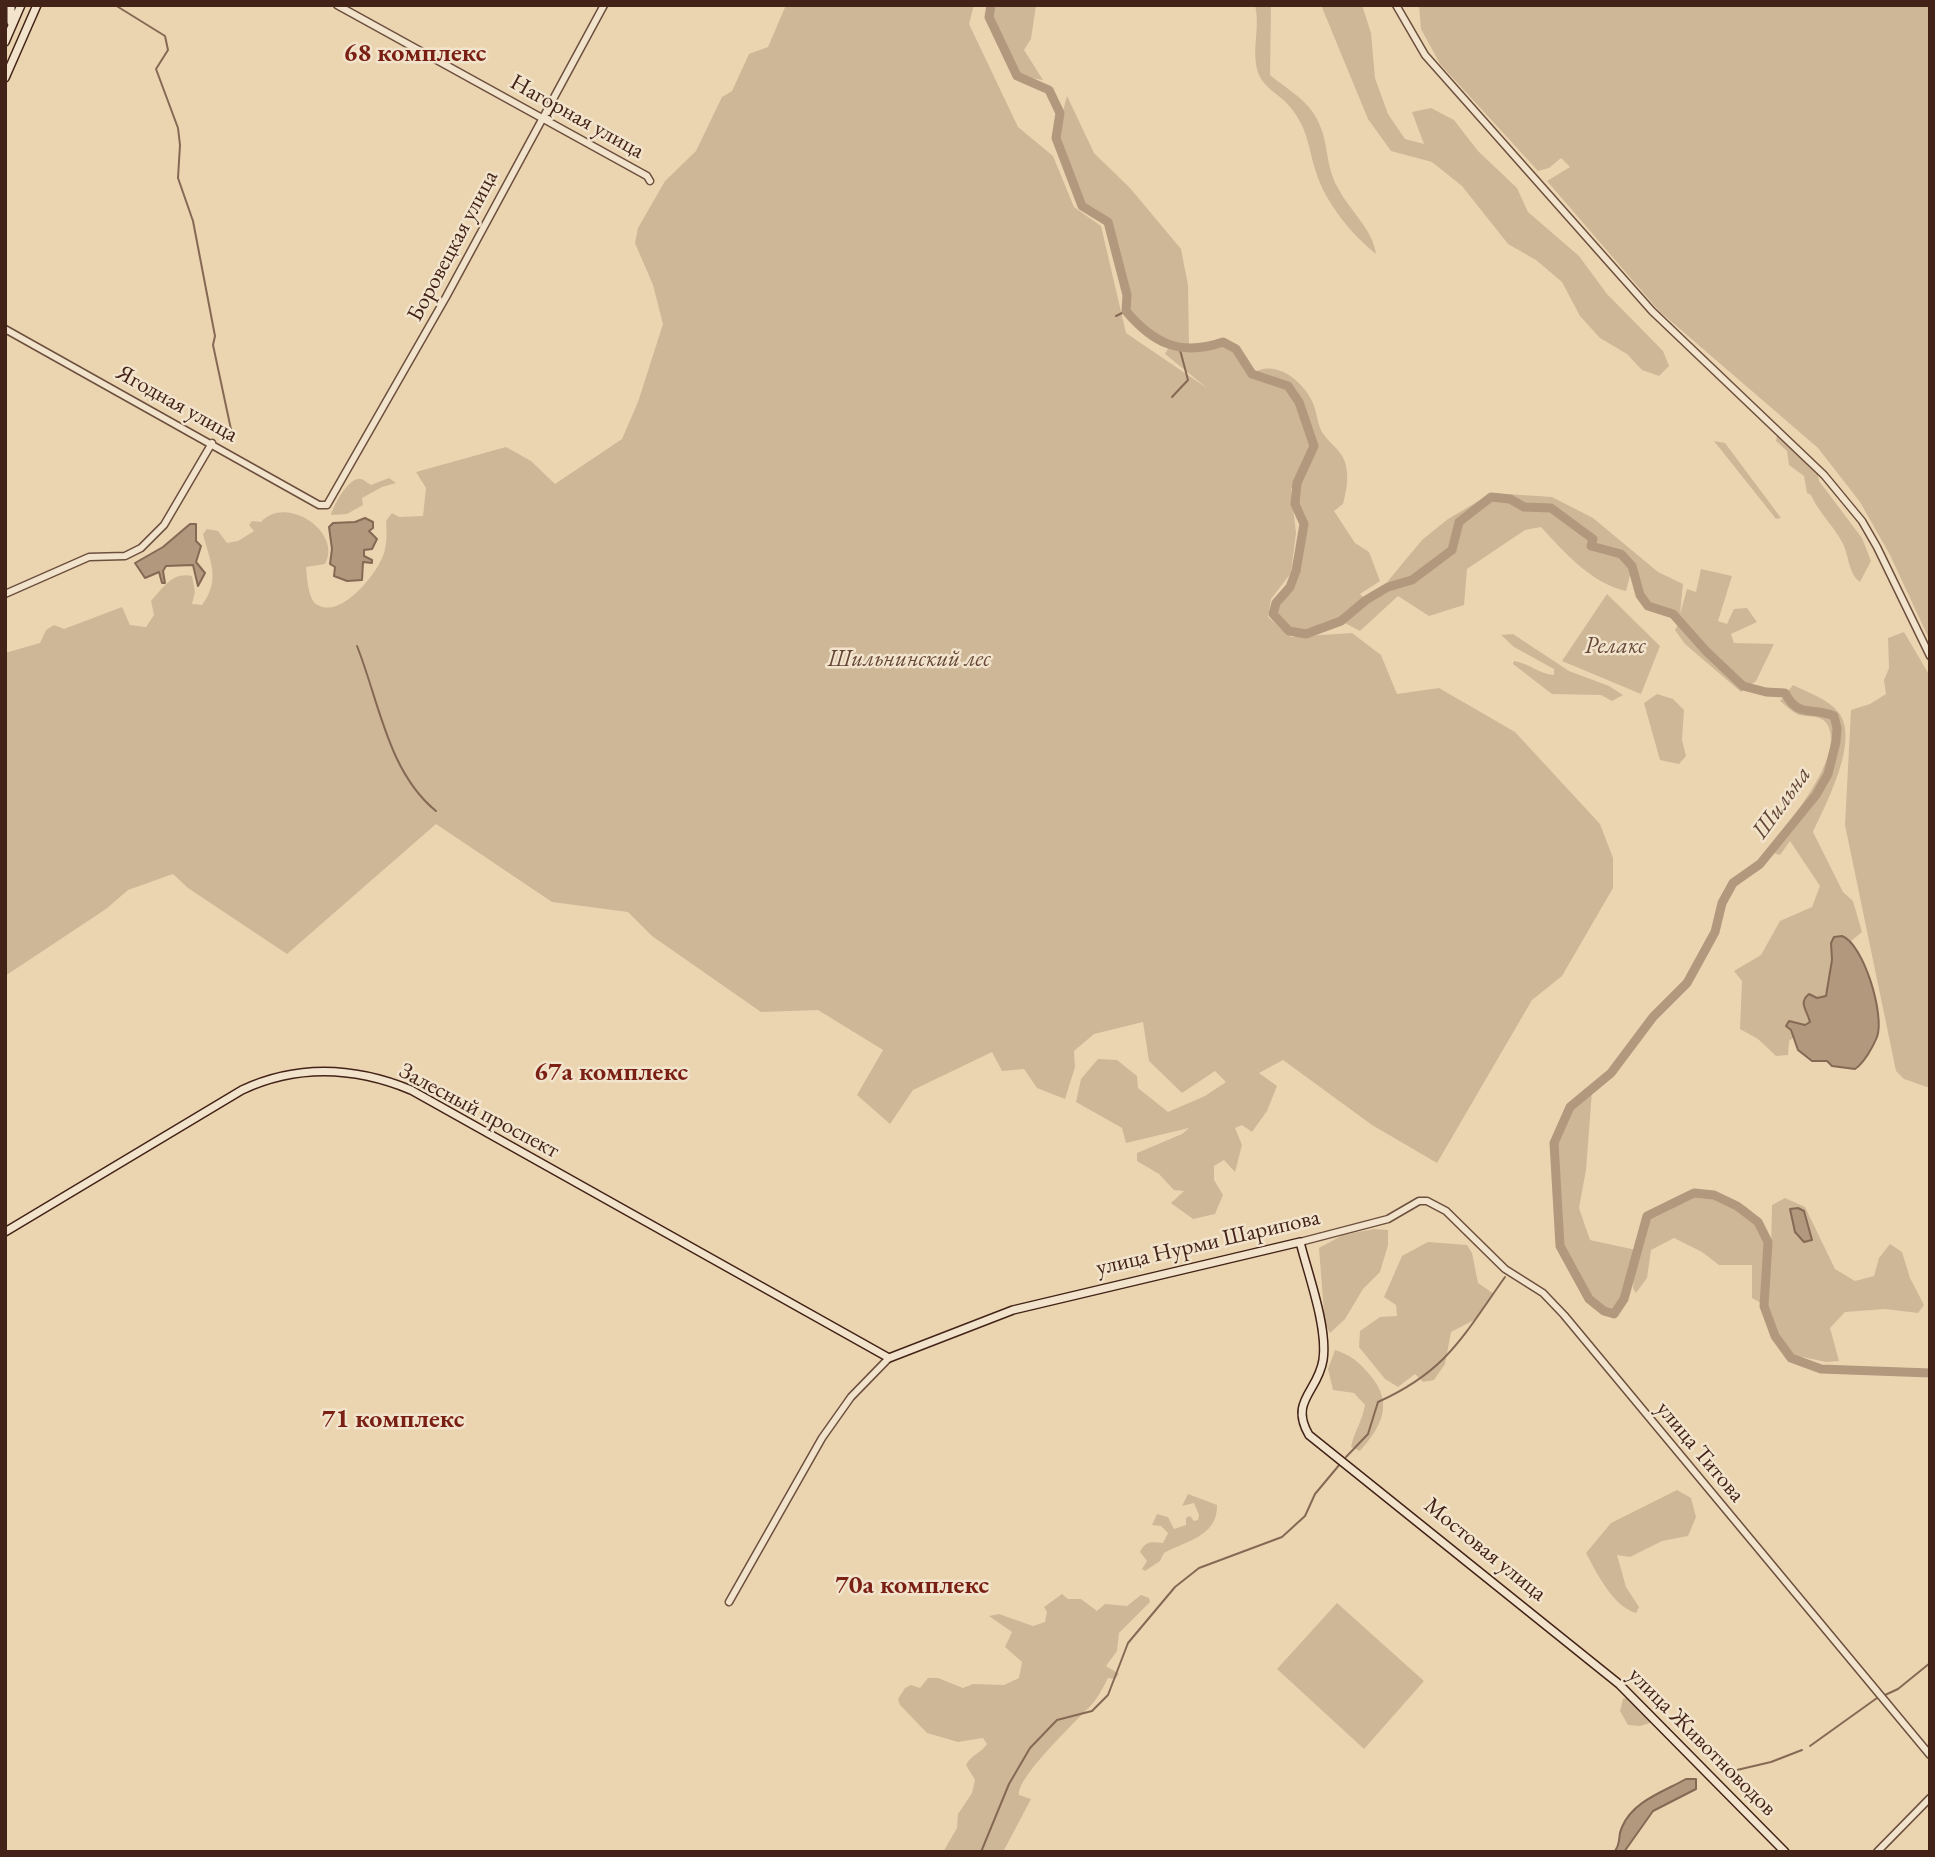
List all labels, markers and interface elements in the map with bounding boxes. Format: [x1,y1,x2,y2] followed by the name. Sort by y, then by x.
[344,38,486,70] district label: 68 комплекс
[505,69,649,165] street label: Нагорная улица
[402,166,504,326] street label: Боровецкая улица
[111,359,243,449] street label: Ягодная улица
[1584,633,1646,661] park label: Релакс
[828,646,990,674] park label: Шильнинский лес
[1746,761,1818,845] water label: Шильна
[394,1057,564,1165] street label: Залесный проспект
[534,1057,688,1089] district label: 67а комплекс
[1093,1204,1323,1282] street label: улица Нурми Шарипова
[1650,1396,1750,1508] street label: улица Титова
[322,1404,464,1436] district label: 71 комплекс
[1418,1492,1552,1608] street label: Мостовая улица
[835,1570,989,1602] district label: 70а комплекс
[1622,1662,1782,1822] street label: улица Животноводов

